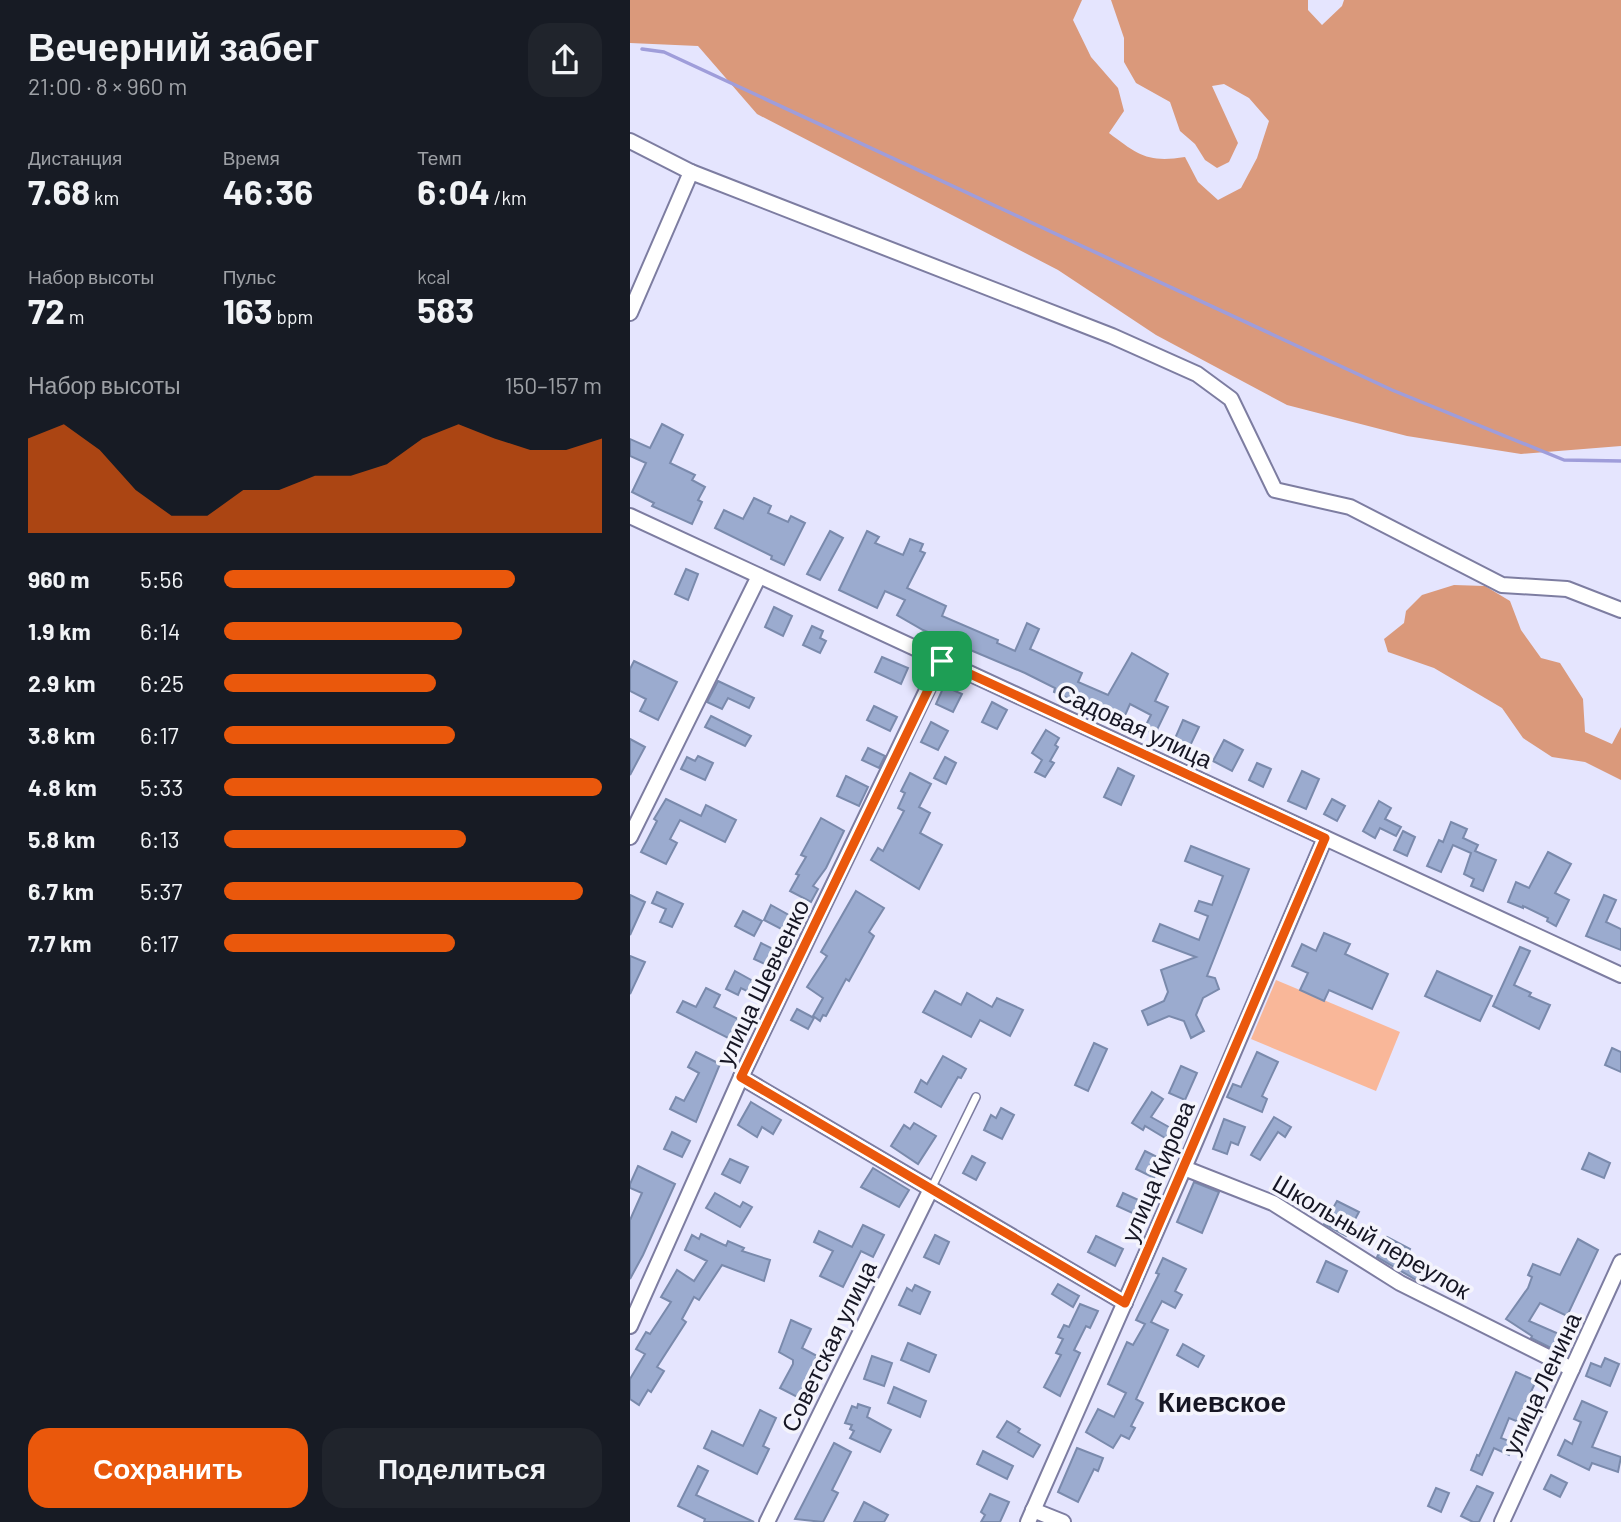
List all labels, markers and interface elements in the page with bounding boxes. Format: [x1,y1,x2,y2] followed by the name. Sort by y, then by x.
[28,23,319,69] text: Вечерний забег
[528,23,602,97] button: share
[28,72,187,100] text: 21:00 · 8 × 960 m
[28,146,122,169] text: Дистанция
[223,146,280,169] text: Время
[417,146,462,169] text: Темп
[28,170,90,212] text: 7.68
[223,170,313,212] text: 46:36
[417,170,490,212] text: 6:04
[90,186,119,209] text: km
[490,186,527,209] text: /km
[28,265,154,288] text: Набор высоты
[223,265,276,288] text: Пульс
[417,265,450,288] text: kcal
[417,288,474,330] text: 583
[28,289,65,331] text: 72
[223,289,273,331] text: 163
[65,305,84,328] text: m
[273,305,313,328] text: bpm
[28,371,181,399] text: Набор высоты
[504,371,602,399] text: 150–157 m
[28,565,89,593] text: 960 m
[140,565,183,593] text: 5:56
[28,617,91,645] text: 1.9 km
[140,617,180,645] text: 6:14
[912,631,972,691] pin
[923,642,961,680] icon: arrive
[28,669,95,697] text: 2.9 km
[140,669,184,697] text: 6:25
[1053,676,1218,774] street label: Садовая улица
[28,721,95,749] text: 3.8 km
[140,721,179,749] text: 6:17
[28,773,97,801] text: 4.8 km
[140,773,183,801] text: 5:33
[28,825,95,853] text: 5.8 km
[140,825,180,853] text: 6:13
[28,877,94,905] text: 6.7 km
[140,877,182,905] text: 5:37
[709,894,815,1070] street label: улица Шевченко
[28,929,92,957] text: 7.7 km
[140,929,179,957] text: 6:17
[1114,1095,1200,1246] street label: улица Кирова
[1268,1168,1476,1305] street label: Школьный переулок
[774,1255,882,1436] street label: Советская улица
[1495,1307,1587,1459] street label: улица Ленина
[1158,1384,1286,1418] district label: Киевское
[28,1428,308,1508] button: Сохранить
[322,1428,602,1508] button: Поделиться

